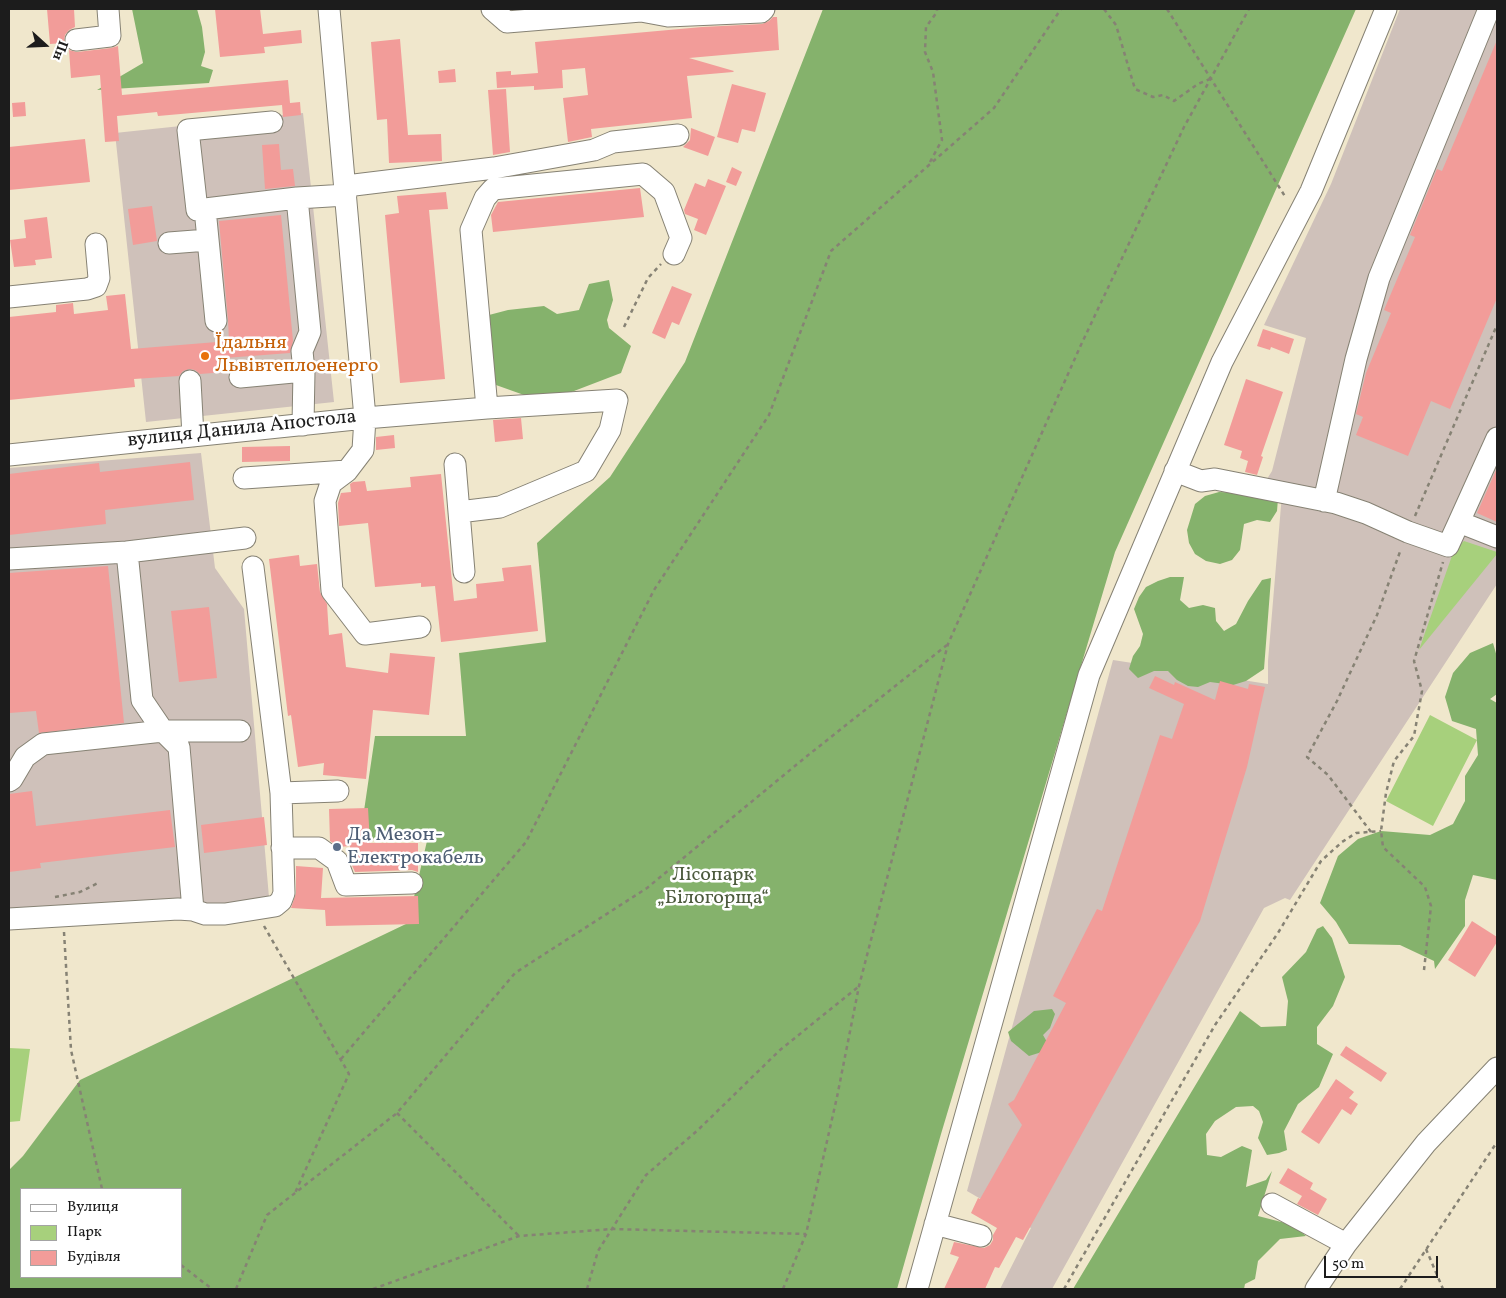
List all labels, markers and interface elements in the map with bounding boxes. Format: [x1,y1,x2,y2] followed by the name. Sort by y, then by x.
[20,20,70,70] north arrow
[47,38,72,63] text: Пн
[215,332,378,379] place label: Їдальня Львівтеплоенерго
[199,350,211,362] marker: Їдальня Львівтеплоенерго
[126,406,358,454] street label: вулиця Данила Апостола
[347,824,484,871] place label: Да Мезон- Електрокабель
[331,841,343,853] marker: Да Мезон- Електрокабель
[657,864,769,911] park label: Лісопарк „Білогорща“
[20,1188,182,1278] legend
[67,1197,118,1218] text: Вулиця
[67,1222,102,1243] text: Парк
[1326,1246,1440,1278] scale bar
[67,1247,121,1268] text: Будівля
[1332,1254,1364,1275] text: 50 m

